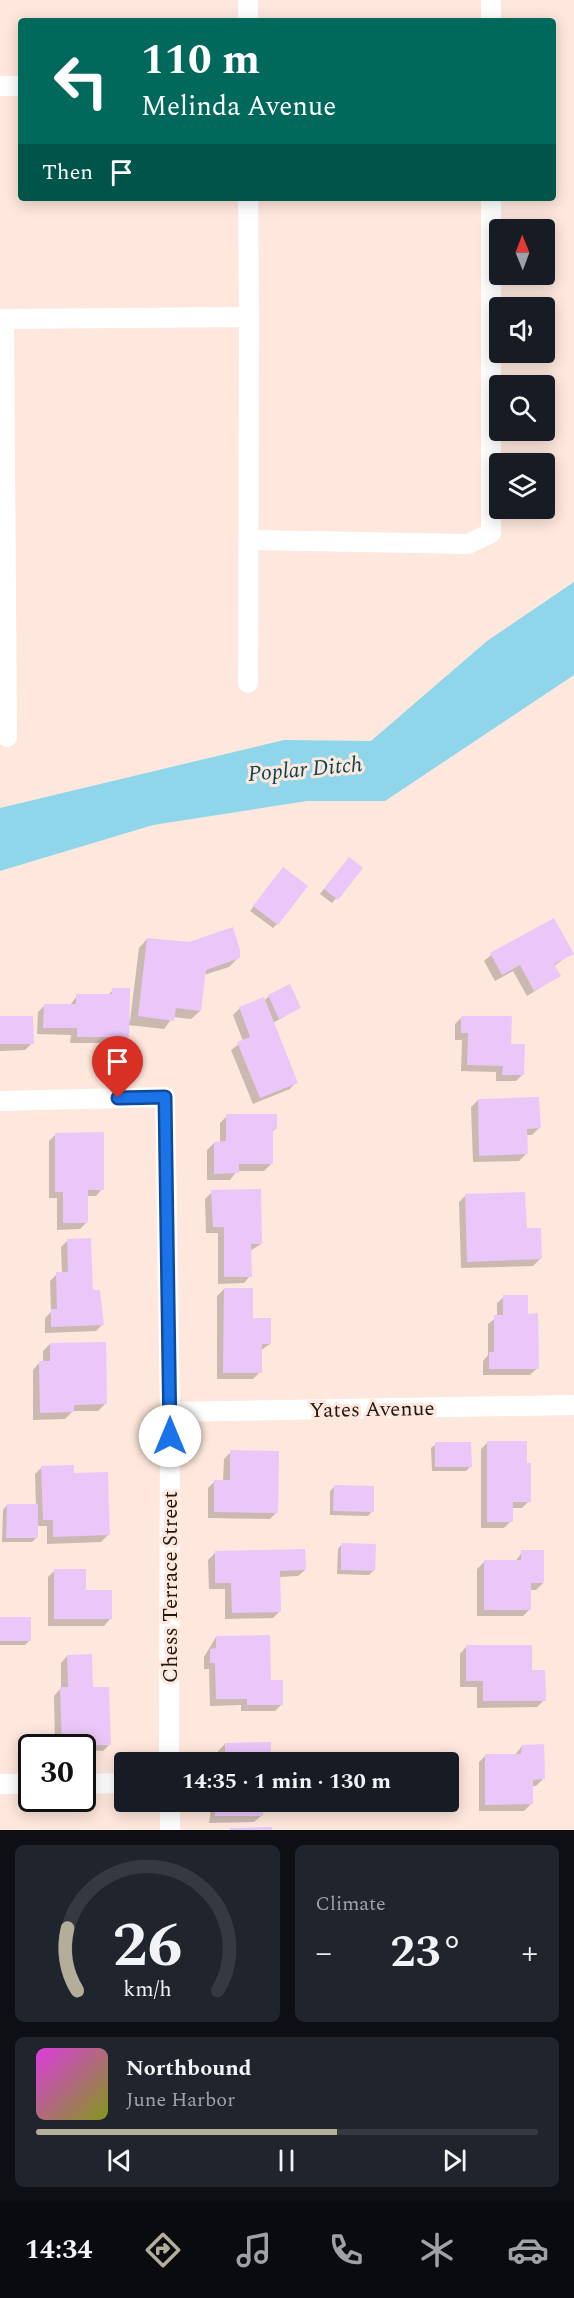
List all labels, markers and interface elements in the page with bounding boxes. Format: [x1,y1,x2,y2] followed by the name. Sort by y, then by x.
[141,29,260,92] text: 110 m
[42,42,120,120] icon: left
[141,86,336,128] text: Melinda Avenue
[42,156,93,189] text: Then
[105,156,138,189] icon: arrive
[489,219,555,285] north arrow
[489,219,555,519] map controls
[489,297,555,363] button: sound
[489,375,555,441] button: search
[489,453,555,519] button: layers
[246,748,364,791] water label: Poplar Ditch
[92,1036,143,1098] pin
[101,1045,134,1078] icon: arrive
[309,1393,435,1427] street label: Yates Avenue
[138,1404,202,1468] position arrow
[155,1491,187,1683] street label: Chess Terrace Street
[18,1734,96,1812] speed limit sign: 30
[182,1765,391,1798] text: 14:35 · 1 min · 130 m
[316,1889,386,1919] text: Climate
[112,1899,182,1994] text: 26
[390,1918,463,1987] text: 23°
[316,1928,332,1978] text: −
[522,1928,538,1978] text: +
[123,1973,171,2006] text: km/h
[126,2052,252,2085] text: Northbound
[126,2085,235,2115] text: June Harbor
[103,2144,136,2177] icon: previous
[270,2144,303,2177] icon: pause
[438,2144,471,2177] icon: next
[25,2229,93,2271] text: 14:34
[142,2229,184,2271] icon: directions
[233,2229,275,2271] icon: music
[325,2229,367,2271] icon: phone
[416,2229,458,2271] icon: climate
[507,2229,549,2271] icon: car

